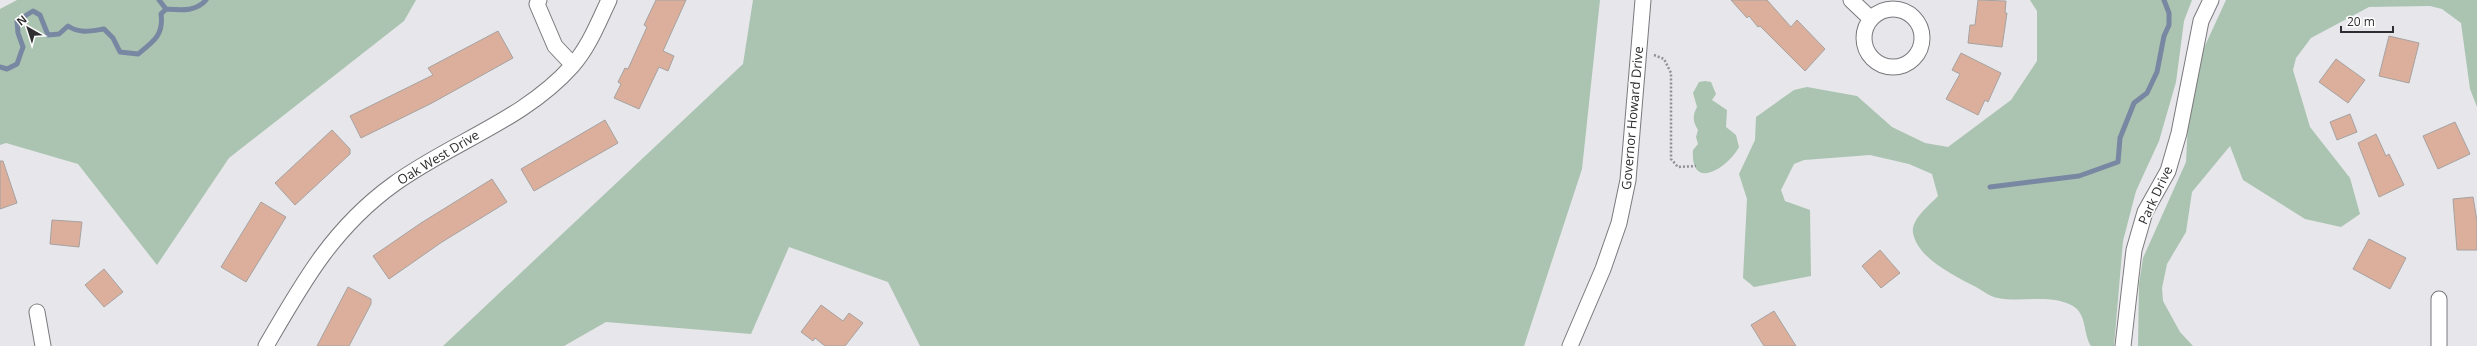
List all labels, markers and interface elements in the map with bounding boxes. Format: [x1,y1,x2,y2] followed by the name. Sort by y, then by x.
[8,8,48,48] north arrow
[2341,8,2393,34] scale bar
[13,11,30,28] text: N
[2347,13,2375,30] text: 20 m
[1617,45,1647,191] street label: Governor Howard Drive
[394,125,482,189] street label: Oak West Drive
[2134,163,2176,227] street label: Park Drive

